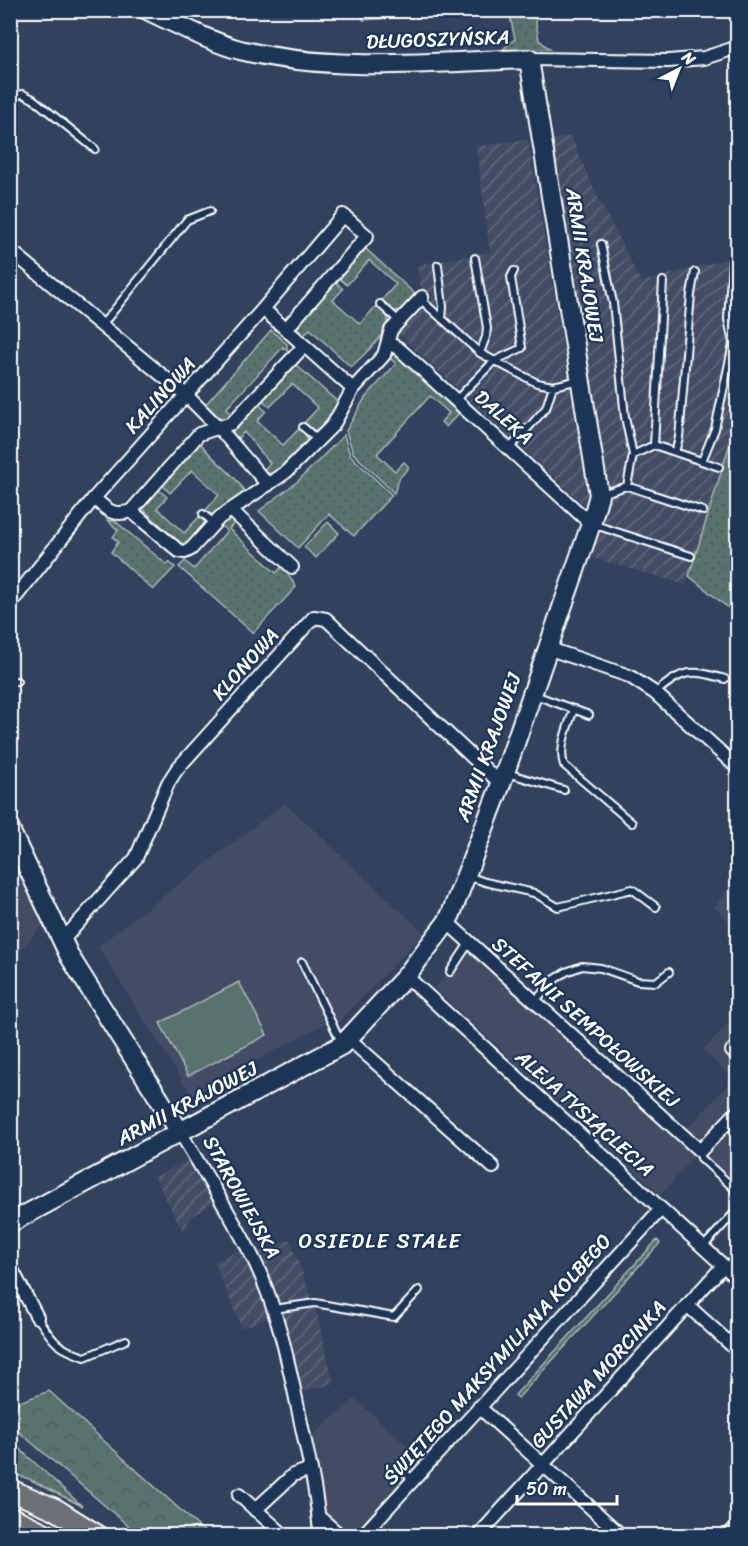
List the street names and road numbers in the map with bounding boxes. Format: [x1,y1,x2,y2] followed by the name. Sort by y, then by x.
[366,20,510,59] street label: DŁUGOSZYŃSKA
[555,184,614,345] street label: ARMII KRAJOWEJ
[116,348,205,442] street label: KALINOWA
[466,381,542,454] street label: DALEKA
[203,620,288,709] street label: KLONOWA
[445,667,532,827] street label: ARMII KRAJOWEJ
[483,928,688,1117] street label: STEFANII SEMPOŁOWSKIEJ
[506,1040,663,1186] street label: ALEJA TYSIĄCLECIA
[109,1051,265,1156] street label: ARMII KRAJOWEJ
[193,1129,290,1266] street label: STAROWIEJSKA
[374,1225,620,1493] street label: ŚWIĘTEGO MAKSYMILIANA KOLBEGO
[522,1292,675,1457] street label: GUSTAWA MORCINKA

